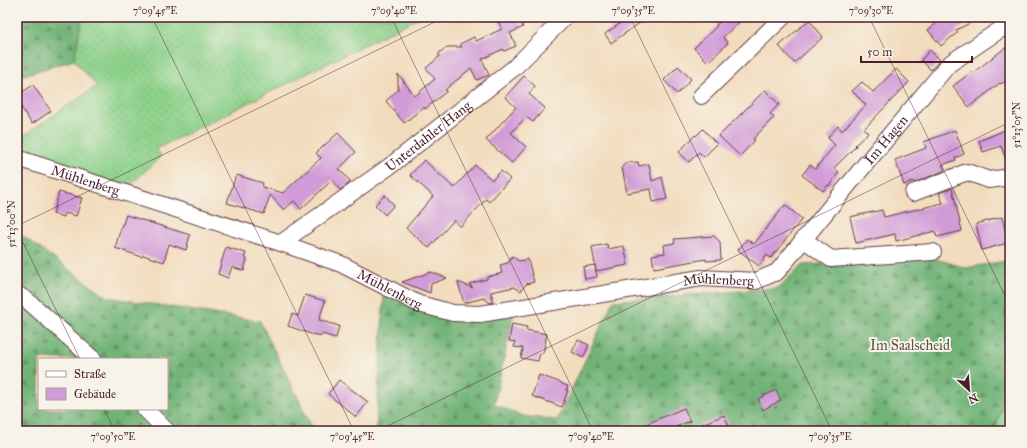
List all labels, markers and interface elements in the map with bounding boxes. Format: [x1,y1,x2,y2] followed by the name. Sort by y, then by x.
[133,5,177,17] text: 7°09'45"E
[371,5,417,17] text: 7°09'40"E
[611,5,655,17] text: 7°09'35"E
[849,5,893,17] text: 7°09'30"E
[861,38,972,64] scale bar
[867,45,892,59] text: 50 m
[382,97,475,176] street label: Unterdahler Hang
[1011,101,1023,148] text: 51°13'05"N
[861,112,912,168] street label: Im Hagen
[49,162,122,200] street label: Mühlenberg
[6,200,18,248] text: 51°13'00"N
[354,266,426,314] street label: Mühlenberg
[682,269,755,290] street label: Mühlenberg
[870,337,950,354] park label: Im Saalscheid
[38,358,168,410] legend
[74,367,106,381] text: Straße
[949,370,989,410] north arrow
[74,387,116,401] text: Gebäude
[966,391,980,407] text: N
[91,431,135,443] text: 7°09'50"E
[330,431,374,443] text: 7°09'45"E
[568,431,614,443] text: 7°09'40"E
[808,431,852,443] text: 7°09'35"E

